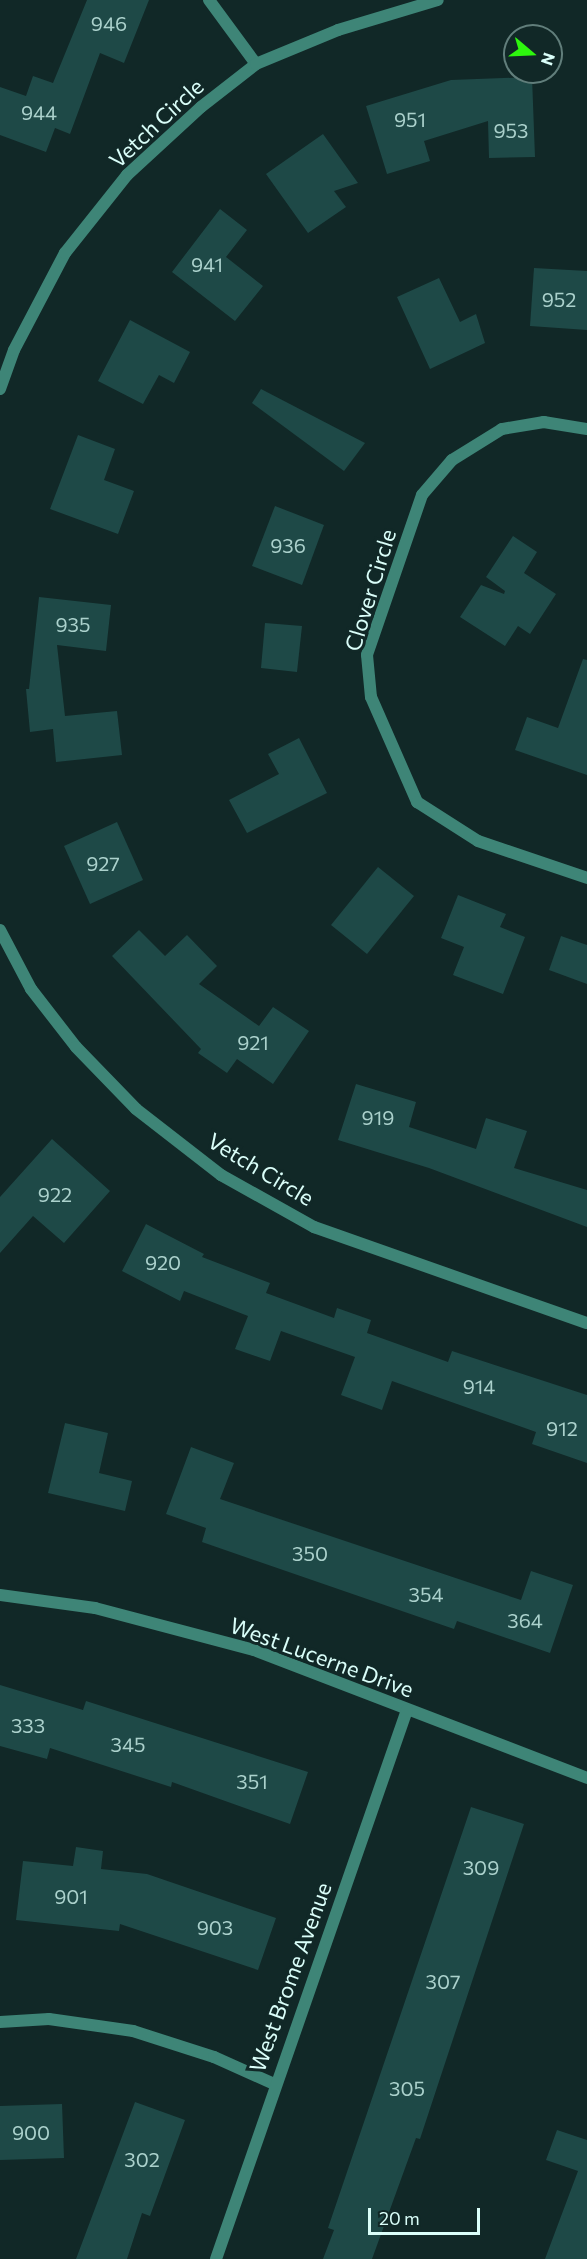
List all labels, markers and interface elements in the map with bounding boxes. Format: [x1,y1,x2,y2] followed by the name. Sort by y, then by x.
[91,11,127,35] house number: 946
[503,24,563,84] north arrow
[538,51,560,68] text: N
[104,73,208,173] street label: Vetch Circle
[21,100,57,124] house number: 944
[394,107,426,131] house number: 951
[493,118,529,142] house number: 953
[191,252,223,276] house number: 941
[542,287,576,311] house number: 952
[339,526,401,654] street label: Clover Circle
[270,533,306,557] house number: 936
[56,612,90,636] house number: 935
[86,851,120,875] house number: 927
[237,1030,269,1054] house number: 921
[362,1105,394,1129] house number: 919
[203,1127,319,1211] street label: Vetch Circle
[38,1182,72,1206] house number: 922
[145,1250,181,1274] house number: 920
[463,1374,495,1398] house number: 914
[546,1416,578,1440] house number: 912
[292,1541,328,1565] house number: 350
[409,1582,443,1606] house number: 354
[507,1608,543,1632] house number: 364
[227,1612,417,1702] street label: West Lucerne Drive
[11,1713,45,1737] house number: 333
[111,1732,145,1756] house number: 345
[236,1769,268,1793] house number: 351
[463,1855,499,1879] house number: 309
[243,1879,337,2075] street label: West Brome Avenue
[54,1884,88,1908] house number: 901
[197,1915,233,1939] house number: 903
[426,1969,460,1993] house number: 307
[389,2076,425,2100] house number: 305
[12,2120,50,2144] house number: 900
[124,2147,160,2171] house number: 302
[371,2196,484,2234] scale bar
[379,2207,420,2229] text: 20 m

